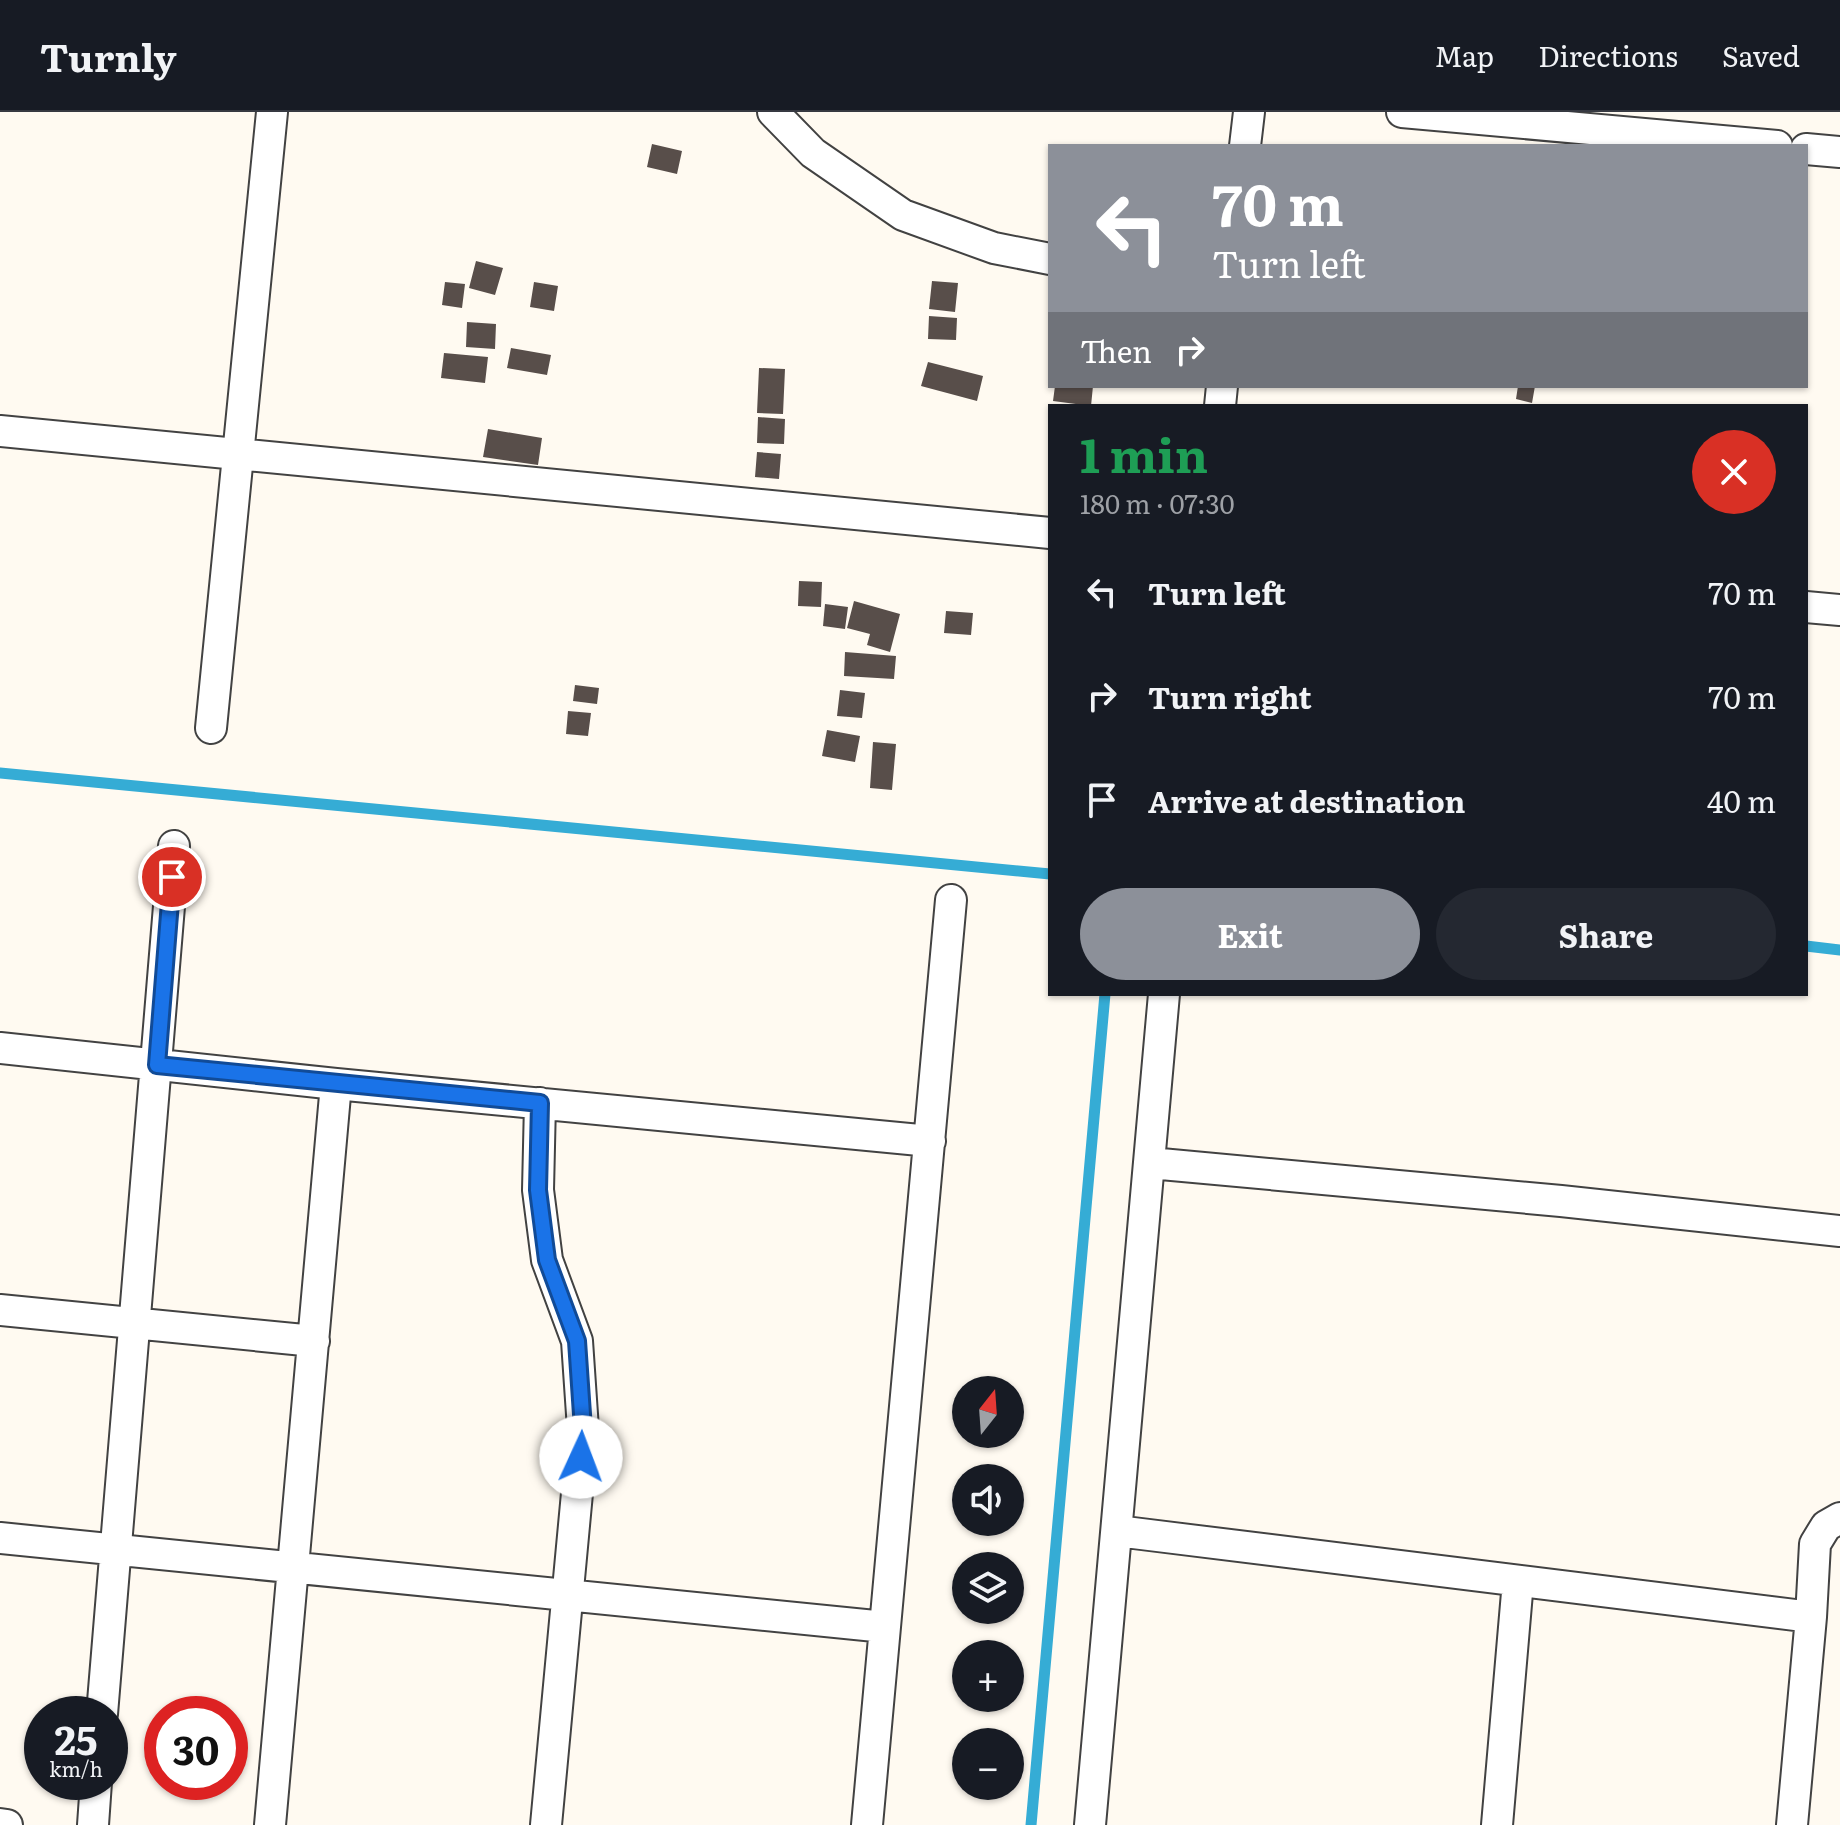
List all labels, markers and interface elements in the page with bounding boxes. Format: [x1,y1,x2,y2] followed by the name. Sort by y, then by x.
[40,27,177,84] text: Turnly
[1435,34,1494,76] text: Map
[1538,34,1678,76] text: Directions
[1722,34,1800,76] text: Saved
[1212,160,1344,243] text: 70 m
[1080,176,1184,280] icon: left
[1212,236,1366,289] text: Turn left
[1080,328,1152,372] text: Then
[1168,328,1212,372] icon: right
[1080,417,1208,488] text: 1 min
[1692,430,1776,514] button: close
[1080,483,1235,522] text: 180 m · 07:30
[1080,570,1124,614] icon: left
[1148,570,1286,614] text: Turn left
[1708,570,1776,614] text: 70 m
[1080,674,1124,718] icon: right
[1148,674,1312,718] text: Turn right
[1708,674,1776,718] text: 70 m
[1080,778,1124,822] icon: arrive
[1148,778,1465,822] text: Arrive at destination
[1707,778,1776,822] text: 40 m
[138,843,206,911] pin
[150,855,194,899] icon: arrive
[1080,888,1420,980] button: Exit
[1436,888,1776,980] button: Share
[952,1376,1024,1448] north arrow
[952,1376,1024,1800] map controls
[539,1415,623,1499] position arrow
[952,1464,1024,1536] button: sound
[952,1552,1024,1624] button: layers
[952,1640,1024,1712] button: +
[144,1696,248,1800] speed limit sign: 30
[54,1708,98,1767] text: 25
[952,1728,1024,1800] button: −
[49,1753,103,1783] text: km/h

